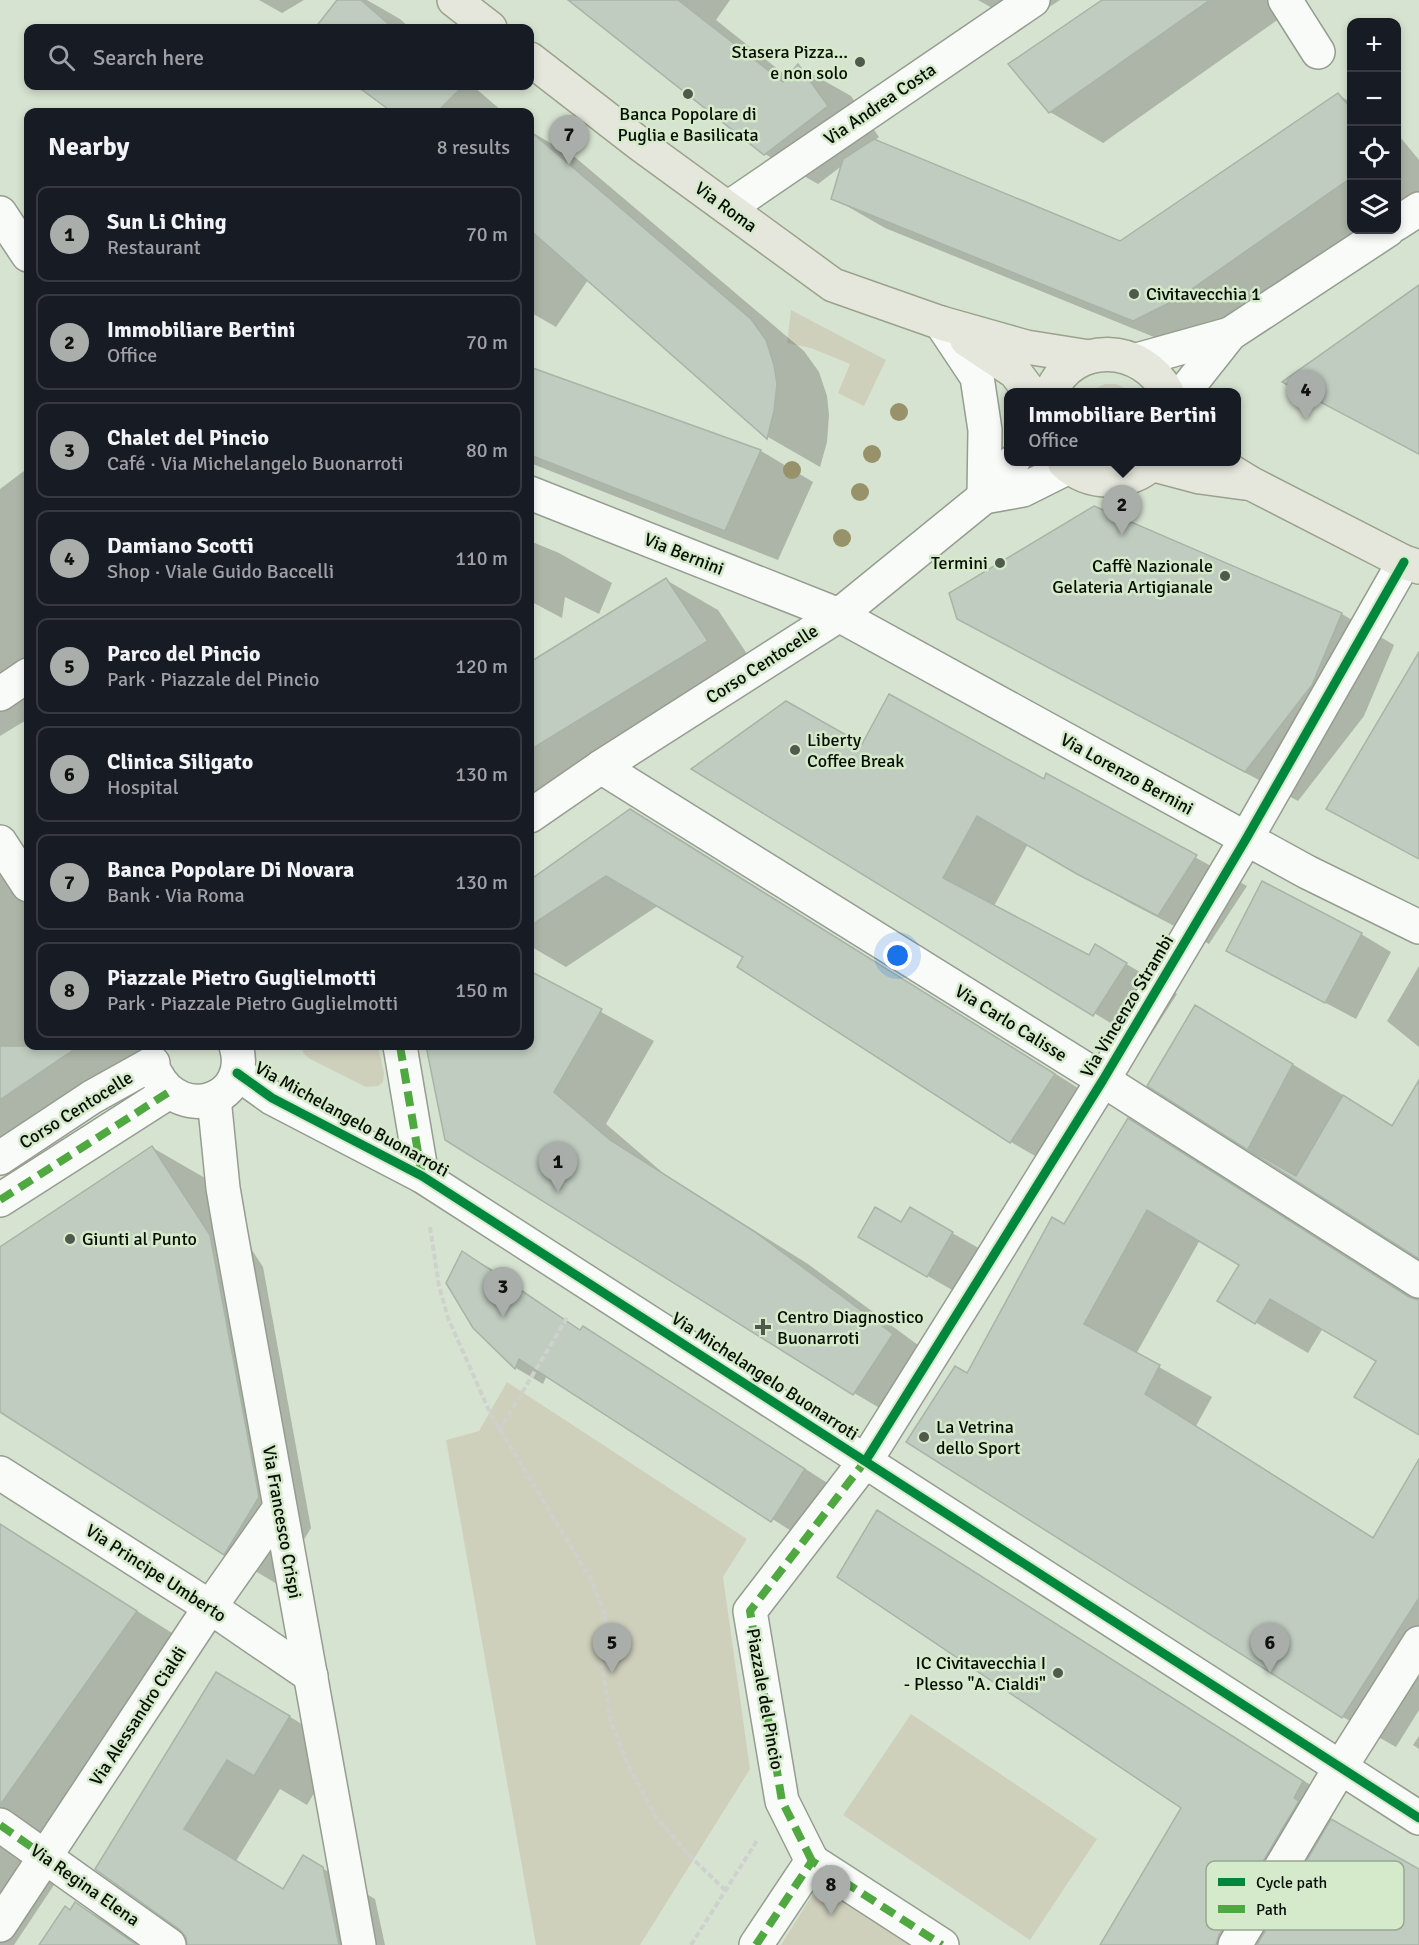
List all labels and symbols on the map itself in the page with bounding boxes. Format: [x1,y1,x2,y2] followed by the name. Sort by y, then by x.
[732,41,848,84] place label: Stasera Pizza... e non solo
[853,55,867,69] marker: Stasera Pizza... e non solo
[820,58,940,150] street label: Via Andrea Costa
[681,87,695,101] marker: Banca Popolare di Puglia e Basilicata
[617,103,759,146] place label: Banca Popolare di Puglia e Basilicata
[550,116,588,165] pin: 7
[691,177,761,237] street label: Via Roma
[1146,283,1261,305] place label: Civitavecchia 1
[1127,287,1141,301] marker: Civitavecchia 1
[1286,370,1326,420] pin: 4
[1102,486,1142,535] pin: 2
[641,528,727,580] street label: Via Bernini
[931,552,988,574] place label: Termini
[1052,555,1213,598] place label: Caffè Nazionale Gelateria Artigianale
[993,556,1007,570] marker: Termini
[1218,569,1232,583] marker: Caffè Nazionale Gelateria Artigianale
[702,619,822,709] street label: Corso Centocelle
[1057,728,1197,820] street label: Via Lorenzo Bernini
[807,729,904,772] place label: Liberty Coffee Break
[788,743,802,757] marker: Liberty Coffee Break
[1076,931,1178,1081] street label: Via Vincenzo Strambi
[883,941,912,970] your location
[951,980,1071,1066] street label: Via Carlo Calisse
[251,1056,453,1182] street label: Via Michelangelo Buonarroti
[15,1066,137,1154] street label: Corso Centocelle
[538,1142,578,1192] pin: 1
[82,1228,197,1250] place label: Giunti al Punto
[63,1232,77,1246] marker: Giunti al Punto
[484,1268,522,1317] pin: 3
[777,1306,924,1349] place label: Centro Diagnostico Buonarroti
[667,1307,863,1445] street label: Via Michelangelo Buonarroti
[754,1318,772,1336] marker: Centro Diagnostico Buonarroti
[936,1416,1020,1459] place label: La Vetrina dello Sport
[917,1430,931,1444] marker: La Vetrina dello Sport
[258,1444,306,1600] street label: Via Francesco Crispi
[82,1519,230,1627] street label: Via Principe Umberto
[592,1624,632,1673] pin: 5
[1250,1624,1290,1673] pin: 6
[742,1627,788,1771] street label: Piazzale del Pincio
[85,1642,191,1790] street label: Via Alessandro Cialdi
[904,1652,1046,1695] place label: IC Civitavecchia I - Plesso "A. Cialdi"
[1051,1666,1065,1680] marker: IC Civitavecchia I - Plesso "A. Cialdi"
[26,1839,144,1931] street label: Via Regina Elena
[1206,1861,1404,1930] legend
[812,1866,850,1915] pin: 8
[1256,1873,1327,1893] text: Cycle path
[1256,1900,1287,1920] text: Path

